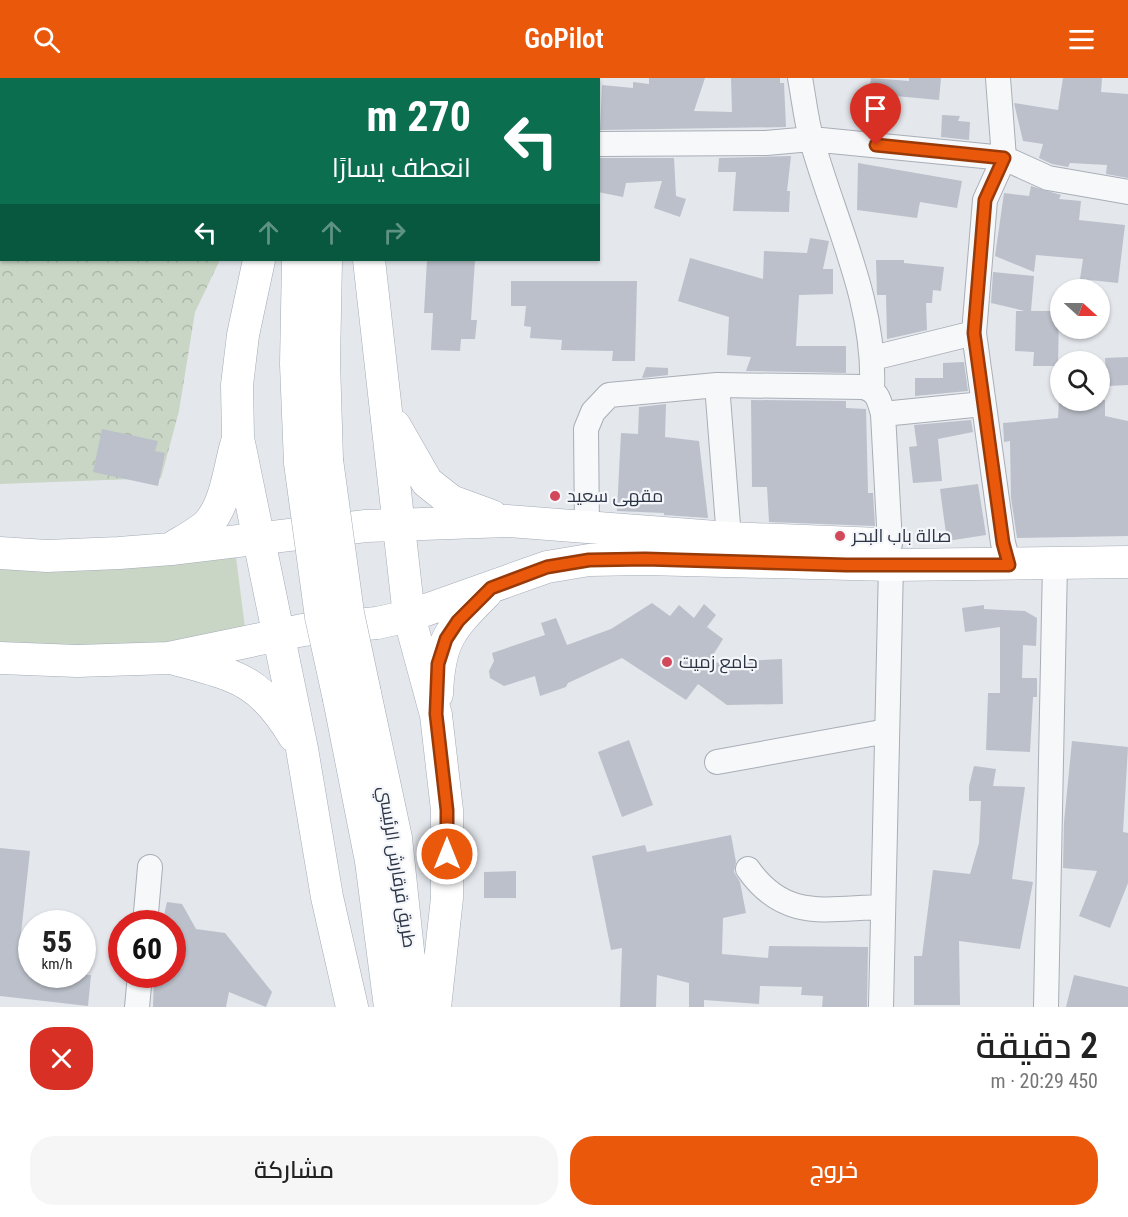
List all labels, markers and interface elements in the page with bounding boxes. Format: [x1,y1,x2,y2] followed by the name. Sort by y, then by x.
[30,23,63,56] icon: search
[524,23,604,55] text: GoPilot
[1065,23,1098,56] icon: menu
[850,83,901,145] pin
[366,92,471,141] text: 270 m
[859,92,892,125] icon: arrive
[492,102,570,180] icon: left
[332,152,471,184] text: انعطف يسارًا
[189,216,222,249] icon: left
[252,216,285,249] icon: ahead
[315,216,348,249] icon: ahead
[378,216,411,249] icon: right
[1050,279,1110,339] north arrow
[1050,279,1110,411] map controls
[1050,351,1110,411] button: search
[567,485,663,507] place label: مقهى سعيد
[548,489,562,503] marker: مقهى سعيد
[851,525,951,547] place label: صالة باب البحر
[833,529,847,543] marker: صالة باب البحر
[679,651,758,674] place label: جامع زميت
[660,655,674,669] marker: جامع زميت
[371,785,421,950] street label: طريق قرقارش الرئيسي
[415,822,479,886] position arrow
[108,910,186,988] speed limit sign: 60
[42,924,72,959] text: 55
[42,955,72,973] text: km/h
[976,1025,1098,1067] text: 2 دقيقة
[30,1027,93,1090] button: close
[991,1069,1098,1093] text: 450 m · 20:29
[30,1136,558,1205] button: مشاركة
[570,1136,1098,1205] button: خروج

